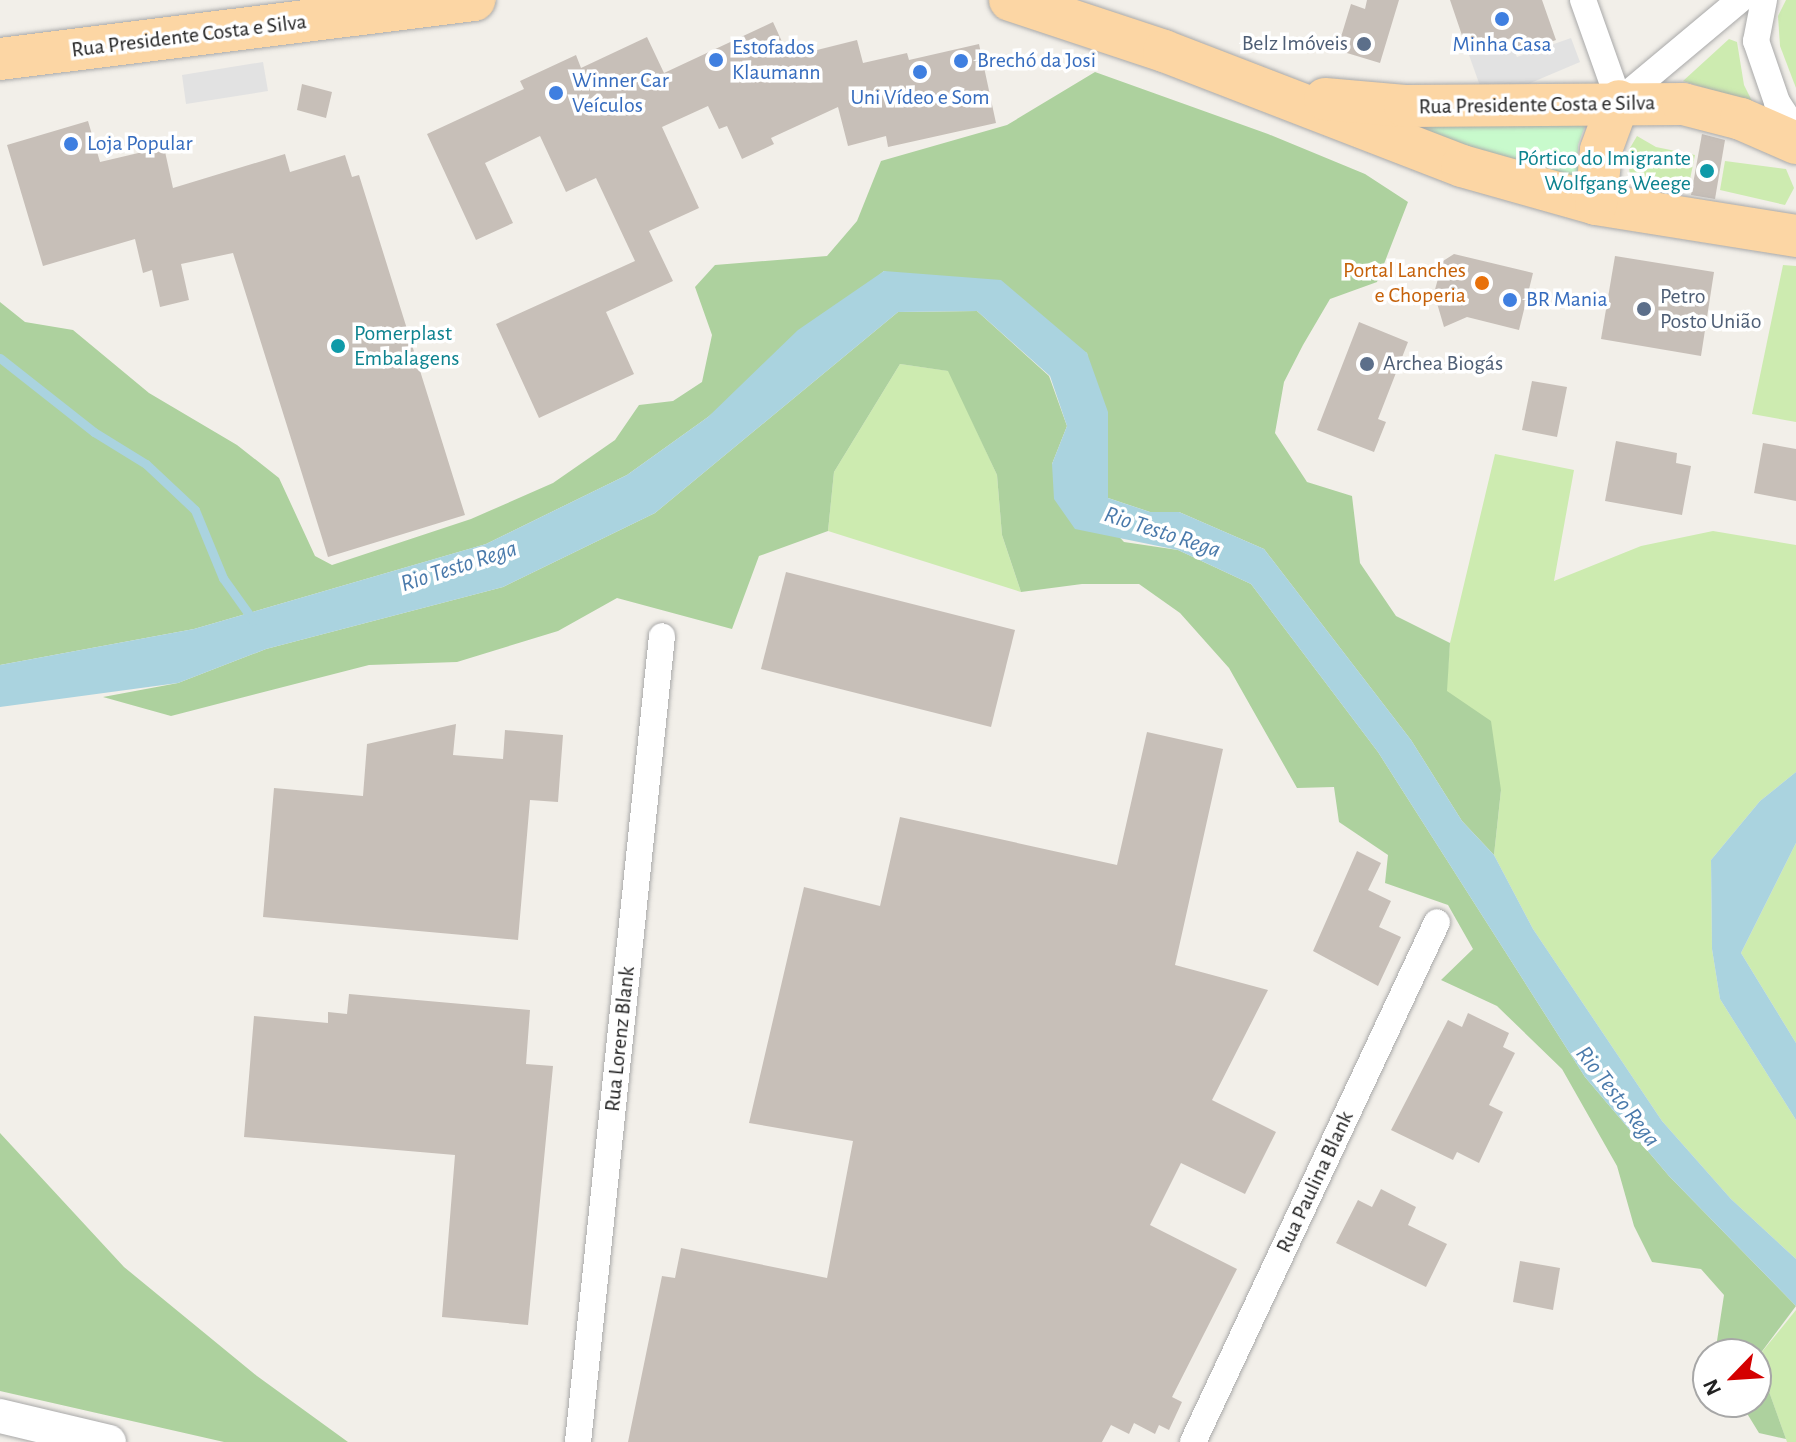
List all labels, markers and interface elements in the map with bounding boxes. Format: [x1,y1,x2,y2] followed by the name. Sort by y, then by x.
[70,8,308,64] street label: Rua Presidente Costa e Silva
[1493,10,1511,28] marker: Minha Casa
[1242,31,1348,57] place label: Belz Imóveis
[1452,32,1552,58] place label: Minha Casa
[732,34,821,86] place label: Estofados Klaumann
[1355,35,1373,53] marker: Belz Imóveis
[977,48,1096,74] place label: Brechó da Josi
[707,51,725,69] marker: Estofados Klaumann
[952,52,970,70] marker: Brechó da Josi
[911,63,929,81] marker: Uni Vídeo e Som
[572,67,669,118] place label: Winner Car Veículos
[547,84,565,102] marker: Winner Car Veículos
[850,85,990,111] place label: Uni Vídeo e Som
[1418,90,1656,120] street label: Rua Presidente Costa e Silva
[87,131,192,157] place label: Loja Popular
[62,135,80,153] marker: Loja Popular
[1517,145,1691,196] place label: Pórtico do Imigrante Wolfgang Weege
[1698,162,1716,180] marker: Pórtico do Imigrante Wolfgang Weege
[1343,257,1466,308] place label: Portal Lanches e Choperia
[1473,274,1491,292] marker: Portal Lanches e Choperia
[1660,283,1762,334] place label: Petro Posto União
[1526,287,1608,313] place label: BR Mania
[1501,291,1519,309] marker: BR Mania
[1635,300,1653,318] marker: Petro Posto União
[354,320,459,372] place label: Pomerplast Embalagens
[329,337,347,355] marker: Pomerplast Embalagens
[1383,351,1503,377] place label: Archea Biogás
[1358,355,1376,373] marker: Archea Biogás
[1100,501,1224,565] water label: Rio Testo Rega
[397,535,521,599] water label: Rio Testo Rega
[599,965,641,1113] street label: Rua Lorenz Blank
[1568,1041,1666,1153] water label: Rio Testo Rega
[1271,1107,1359,1257] street label: Rua Paulina Blank
[1692,1338,1772,1418] north arrow
[1699,1376,1725,1399] text: N

